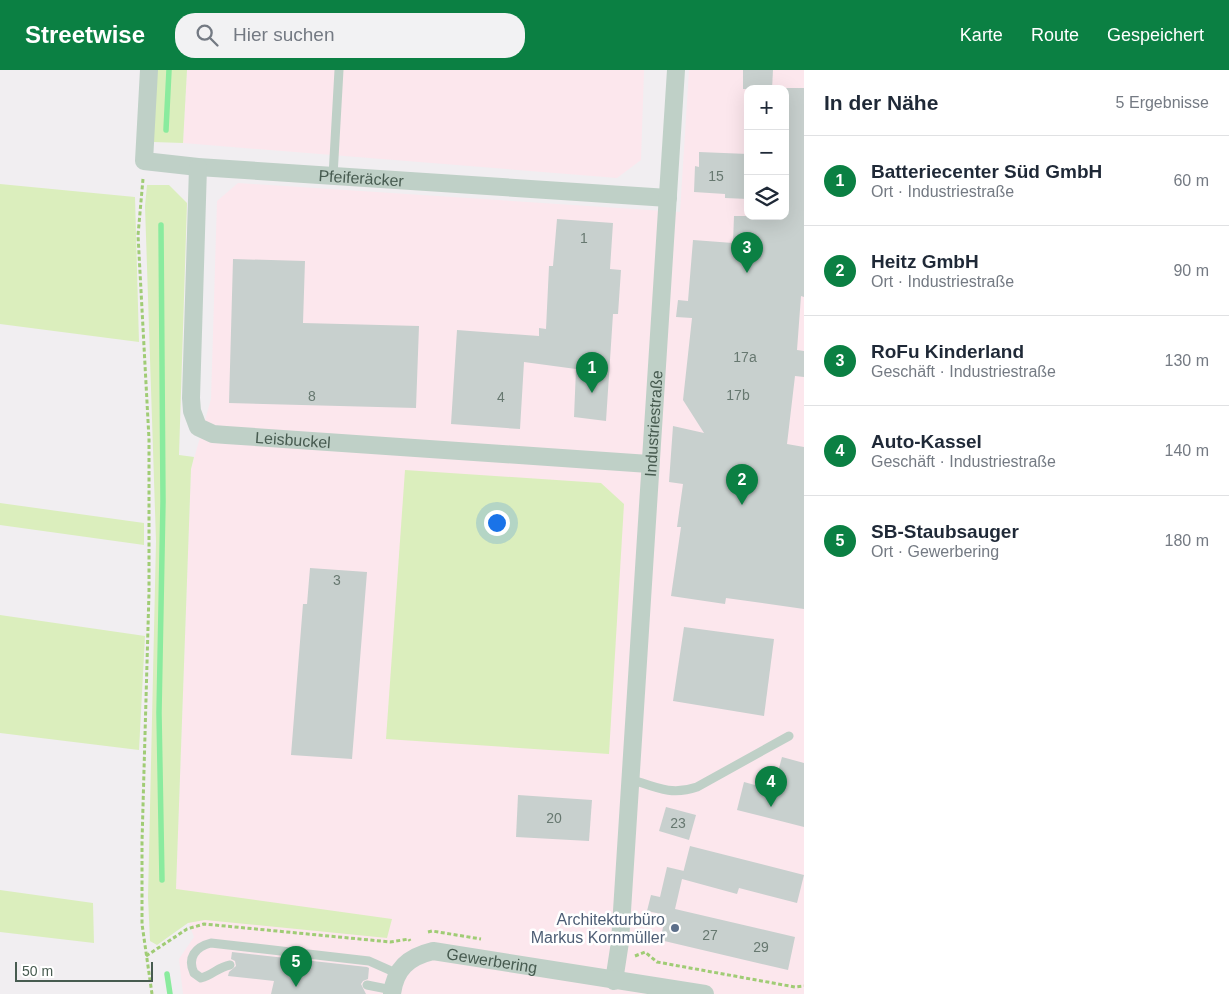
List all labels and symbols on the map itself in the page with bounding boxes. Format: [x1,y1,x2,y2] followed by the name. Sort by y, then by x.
[318,167,405,190] street label: Pfeiferäcker
[708,168,724,184] house number: 15
[580,230,588,246] house number: 1
[731,232,763,273] pin: 3
[733,349,757,365] house number: 17a
[576,352,608,393] pin: 1
[642,370,666,477] street label: Industriestraße
[726,387,750,403] house number: 17b
[308,388,316,404] house number: 8
[497,389,505,405] house number: 4
[255,429,331,451] street label: Leisbuckel
[726,464,758,505] pin: 2
[484,510,510,536] your location
[333,572,341,588] house number: 3
[755,766,787,807] pin: 4
[546,810,562,826] house number: 20
[670,815,686,831] house number: 23
[531,911,666,946] place label: Architekturbüro Markus Kornmüller
[669,922,681,934] marker: Architekturbüro Markus Kornmüller
[702,927,718,943] house number: 27
[753,939,769,955] house number: 29
[445,945,539,976] street label: Gewerbering
[280,946,312,987] pin: 5
[15,959,152,982] scale bar

